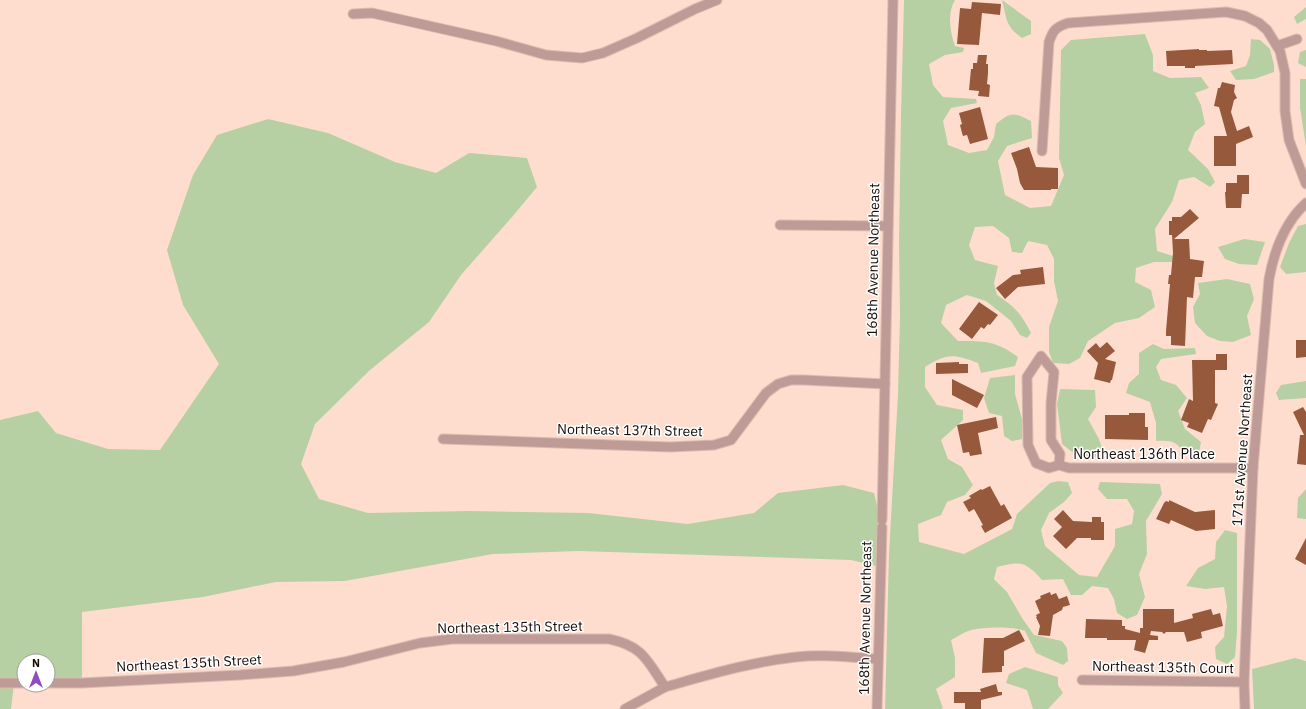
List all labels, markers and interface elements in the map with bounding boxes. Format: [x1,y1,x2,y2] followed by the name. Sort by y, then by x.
[863,183,883,337] street label: 168th Avenue Northeast
[1228,373,1256,527] street label: 171st Avenue Northeast
[557,420,703,440] street label: Northeast 137th Street
[1073,445,1215,463] street label: Northeast 136th Place
[855,541,875,695] street label: 168th Avenue Northeast
[437,617,583,637] street label: Northeast 135th Street
[116,650,262,676] street label: Northeast 135th Street
[16,653,56,693] north arrow
[32,656,40,670] text: N
[1092,657,1234,677] street label: Northeast 135th Court

